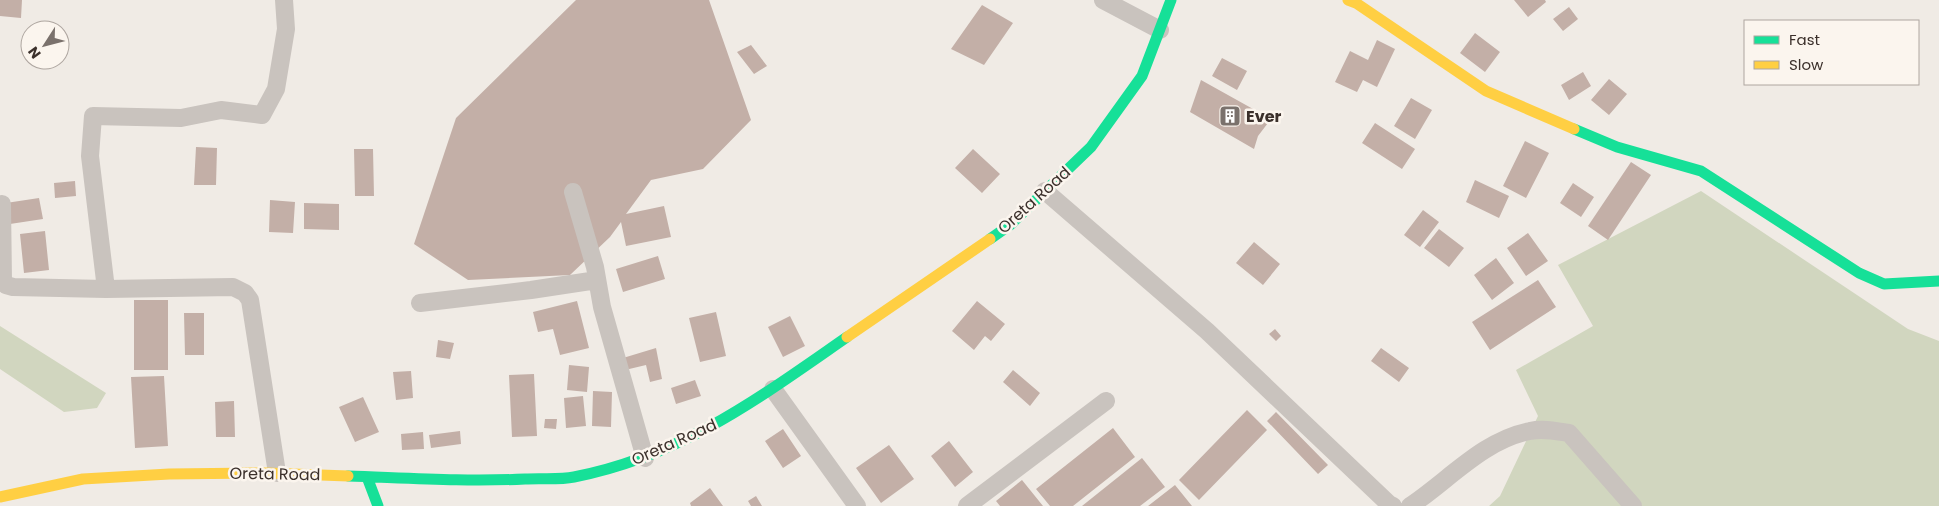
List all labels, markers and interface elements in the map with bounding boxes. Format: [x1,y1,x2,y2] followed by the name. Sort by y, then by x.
[20,20,70,70] north arrow
[1744,20,1919,85] legend
[1789,29,1820,50] text: Fast
[23,43,46,63] text: N
[1789,54,1824,75] text: Slow
[1218,104,1242,128] building icon: Ever
[1246,105,1282,128] place label: Ever
[992,161,1076,239] street label: Oreta Road
[628,413,720,471] street label: Oreta Road
[229,462,321,486] street label: Oreta Road

